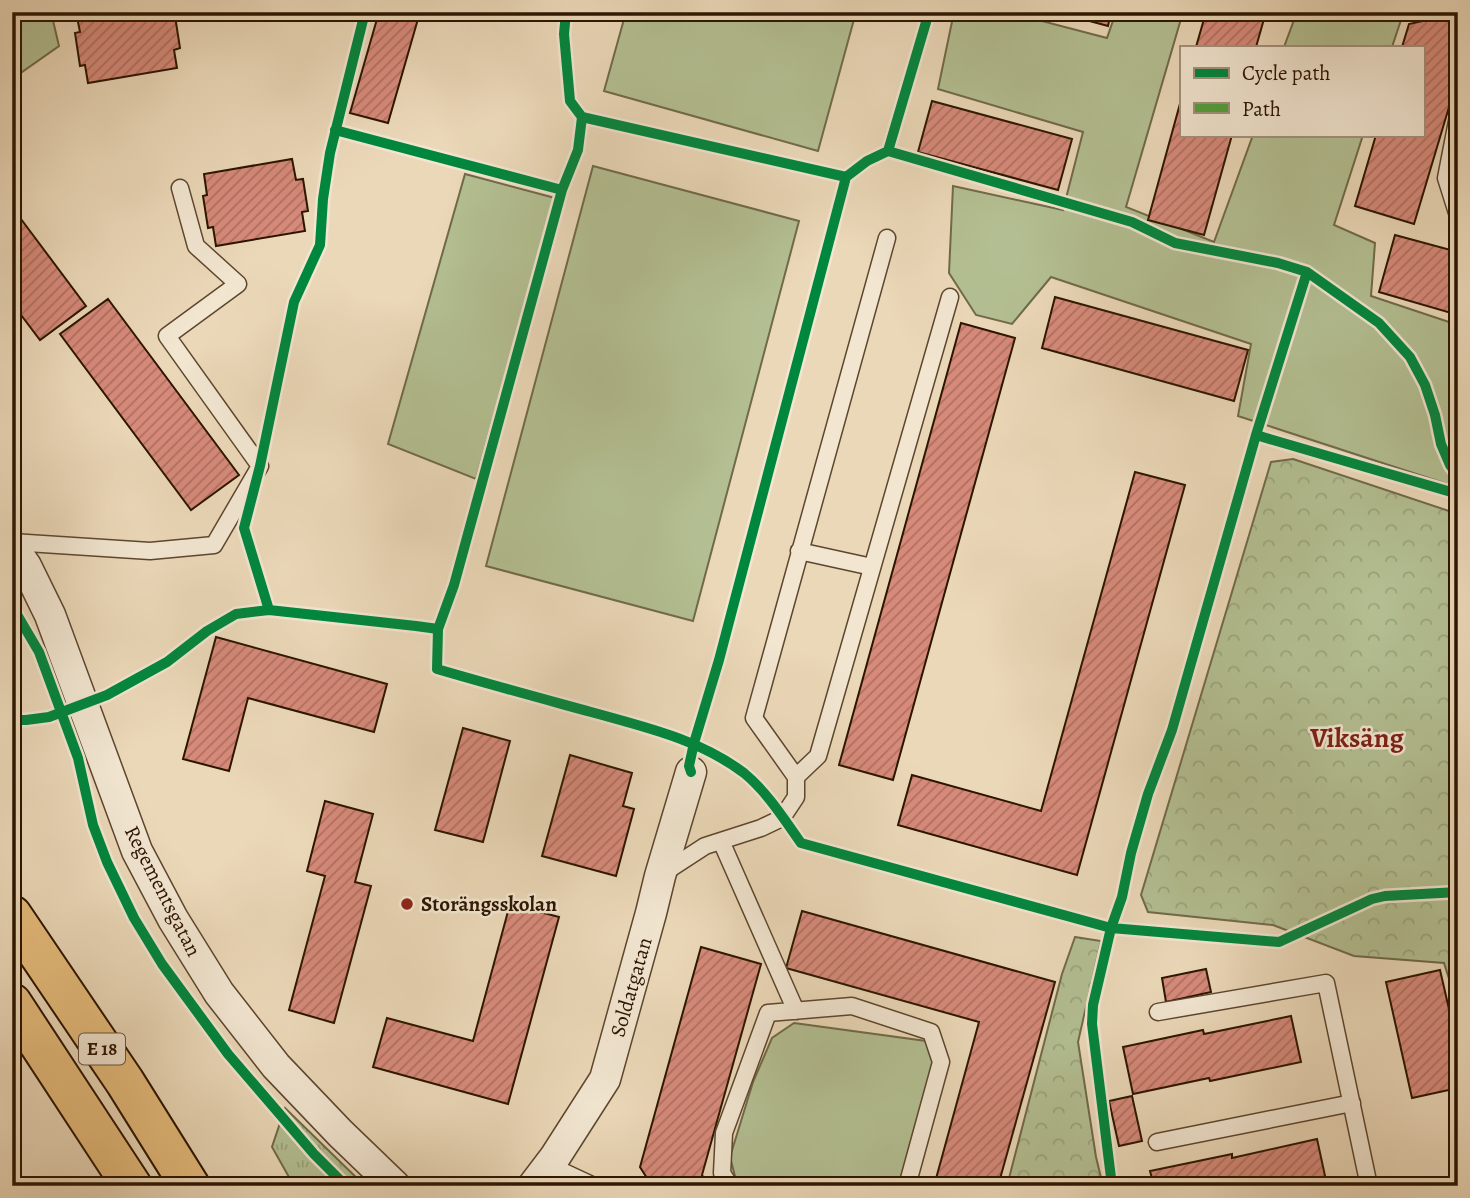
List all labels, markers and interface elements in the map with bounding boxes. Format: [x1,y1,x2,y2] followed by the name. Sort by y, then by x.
[1180,46,1424,136] legend
[1242,59,1331,87] text: Cycle path
[1242,95,1281,123] text: Path
[1309,719,1405,757] district label: Viksäng
[118,821,208,961] street label: Regementsgatan
[421,890,557,918] place label: Storängsskolan
[399,896,415,912] marker: Storängsskolan
[603,934,659,1040] street label: Soldatgatan
[79,1034,125,1064] road number: E 18

